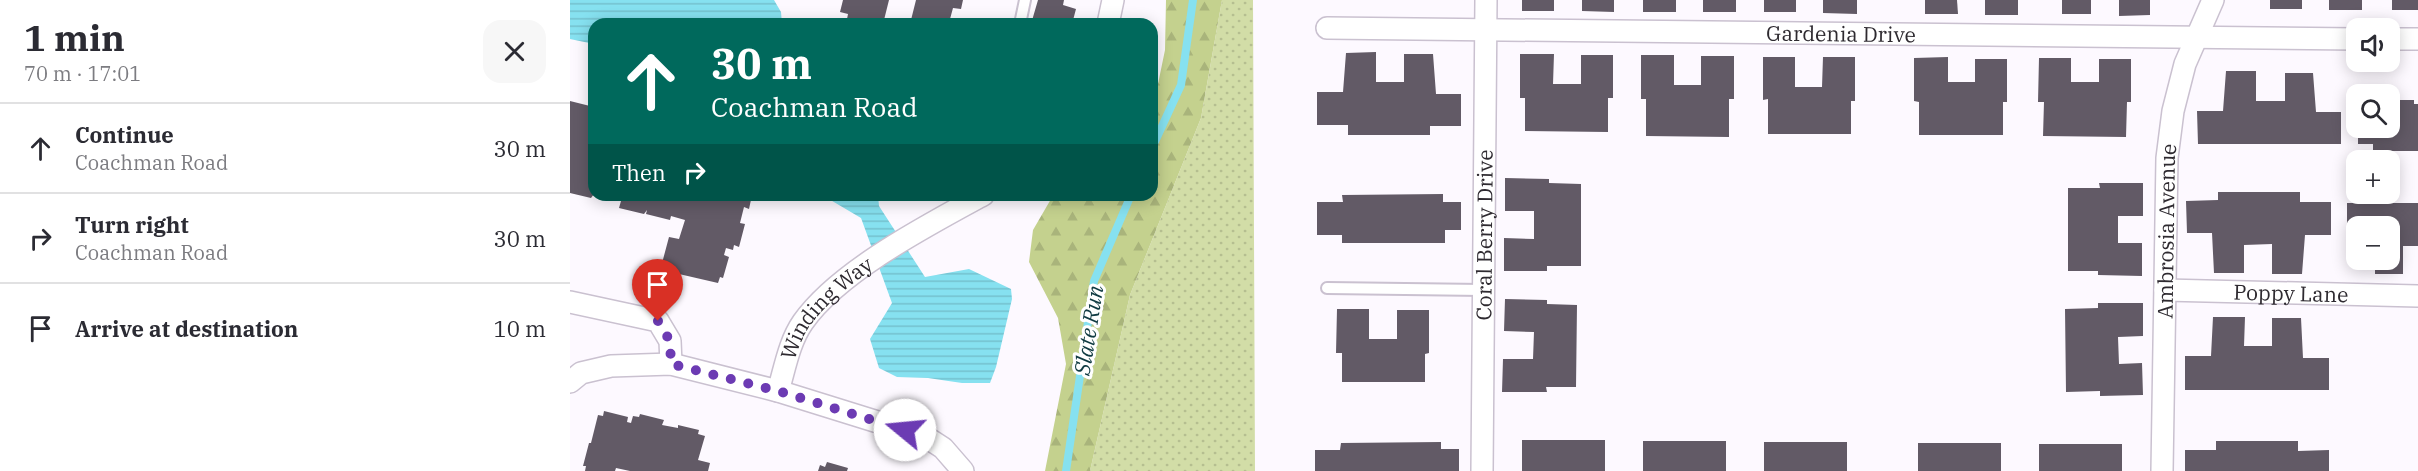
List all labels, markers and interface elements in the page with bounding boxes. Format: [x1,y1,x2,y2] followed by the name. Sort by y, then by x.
[24,14,125,61] text: 1 min
[2346,18,2400,270] map controls
[2346,18,2400,72] button: sound
[1766,19,1916,48] street label: Gardenia Drive
[483,20,546,83] button: close
[711,36,812,91] text: 30 m
[612,42,690,120] icon: ahead
[24,60,141,87] text: 70 m · 17:01
[2346,84,2400,138] button: search
[711,89,918,124] text: Coachman Road
[75,120,174,149] text: Continue
[24,132,57,165] icon: ahead
[494,134,546,163] text: 30 m
[2150,142,2183,319] street label: Ambrosia Avenue
[75,149,228,176] text: Coachman Road
[1469,149,1499,321] street label: Coral Berry Drive
[2346,150,2400,204] button: +
[678,156,711,189] icon: right
[612,158,666,187] text: Then
[75,210,189,239] text: Turn right
[2346,216,2400,270] button: −
[24,222,57,255] icon: right
[494,224,546,253] text: 30 m
[75,239,228,266] text: Coachman Road
[773,249,878,363] street label: Winding Way
[632,259,683,321] pin
[641,268,674,301] icon: arrive
[2233,278,2349,308] street label: Poppy Lane
[1066,282,1109,378] water label: Slate Run
[24,312,57,345] icon: arrive
[75,314,298,343] text: Arrive at destination
[494,314,546,343] text: 10 m
[873,398,937,462] position arrow

